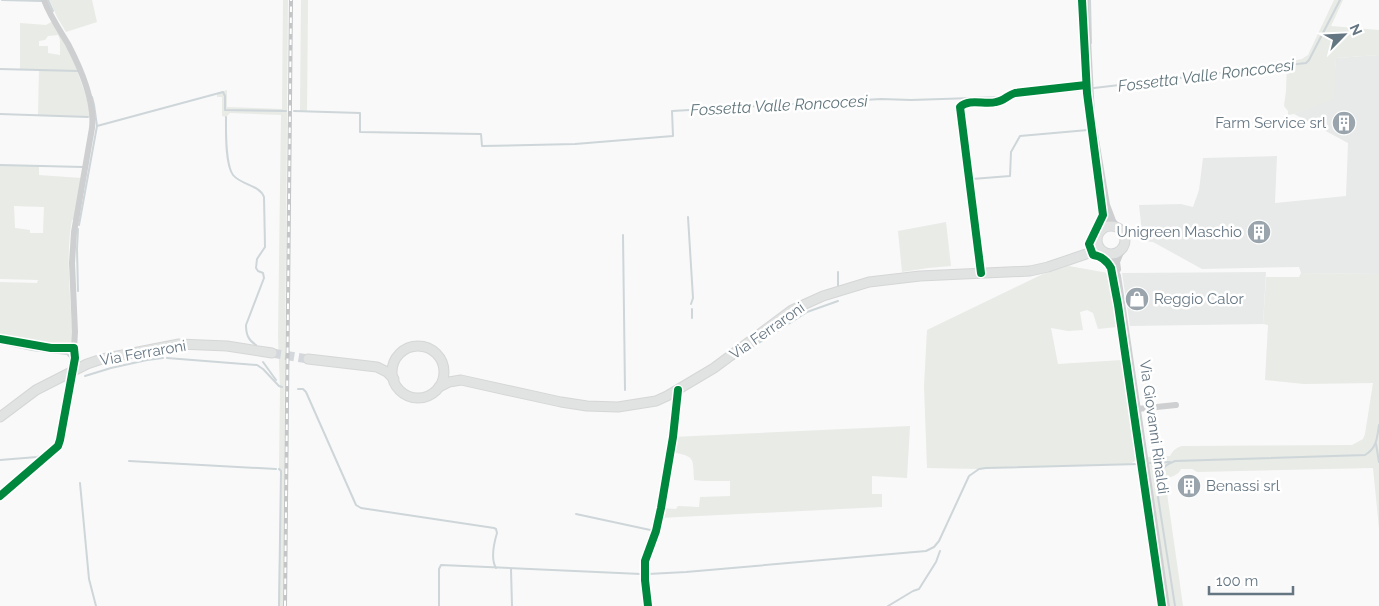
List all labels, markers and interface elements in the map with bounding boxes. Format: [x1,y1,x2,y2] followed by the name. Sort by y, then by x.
[1319,10,1369,60] north arrow
[1346,22,1365,38] text: N
[1117,55,1296,96] water label: Fossetta Valle Roncocesi
[690,91,869,120] water label: Fossetta Valle Roncocesi
[1331,110,1357,136] building icon: Farm Service srl
[1215,114,1327,132] place label: Farm Service srl
[1246,219,1272,245] building icon: Unigreen Maschio
[1117,223,1242,241] place label: Unigreen Maschio
[1124,286,1150,312] shop icon: Reggio Calor
[1154,290,1244,308] place label: Reggio Calor
[726,299,808,363] street label: Via Ferraroni
[98,337,188,369] street label: Via Ferraroni
[1136,359,1172,495] street label: Via Giovanni Rinaldi
[1176,473,1202,499] building icon: Benassi srl
[1206,477,1281,495] place label: Benassi srl
[1209,564,1293,596] scale bar
[1216,572,1258,590] text: 100 m

